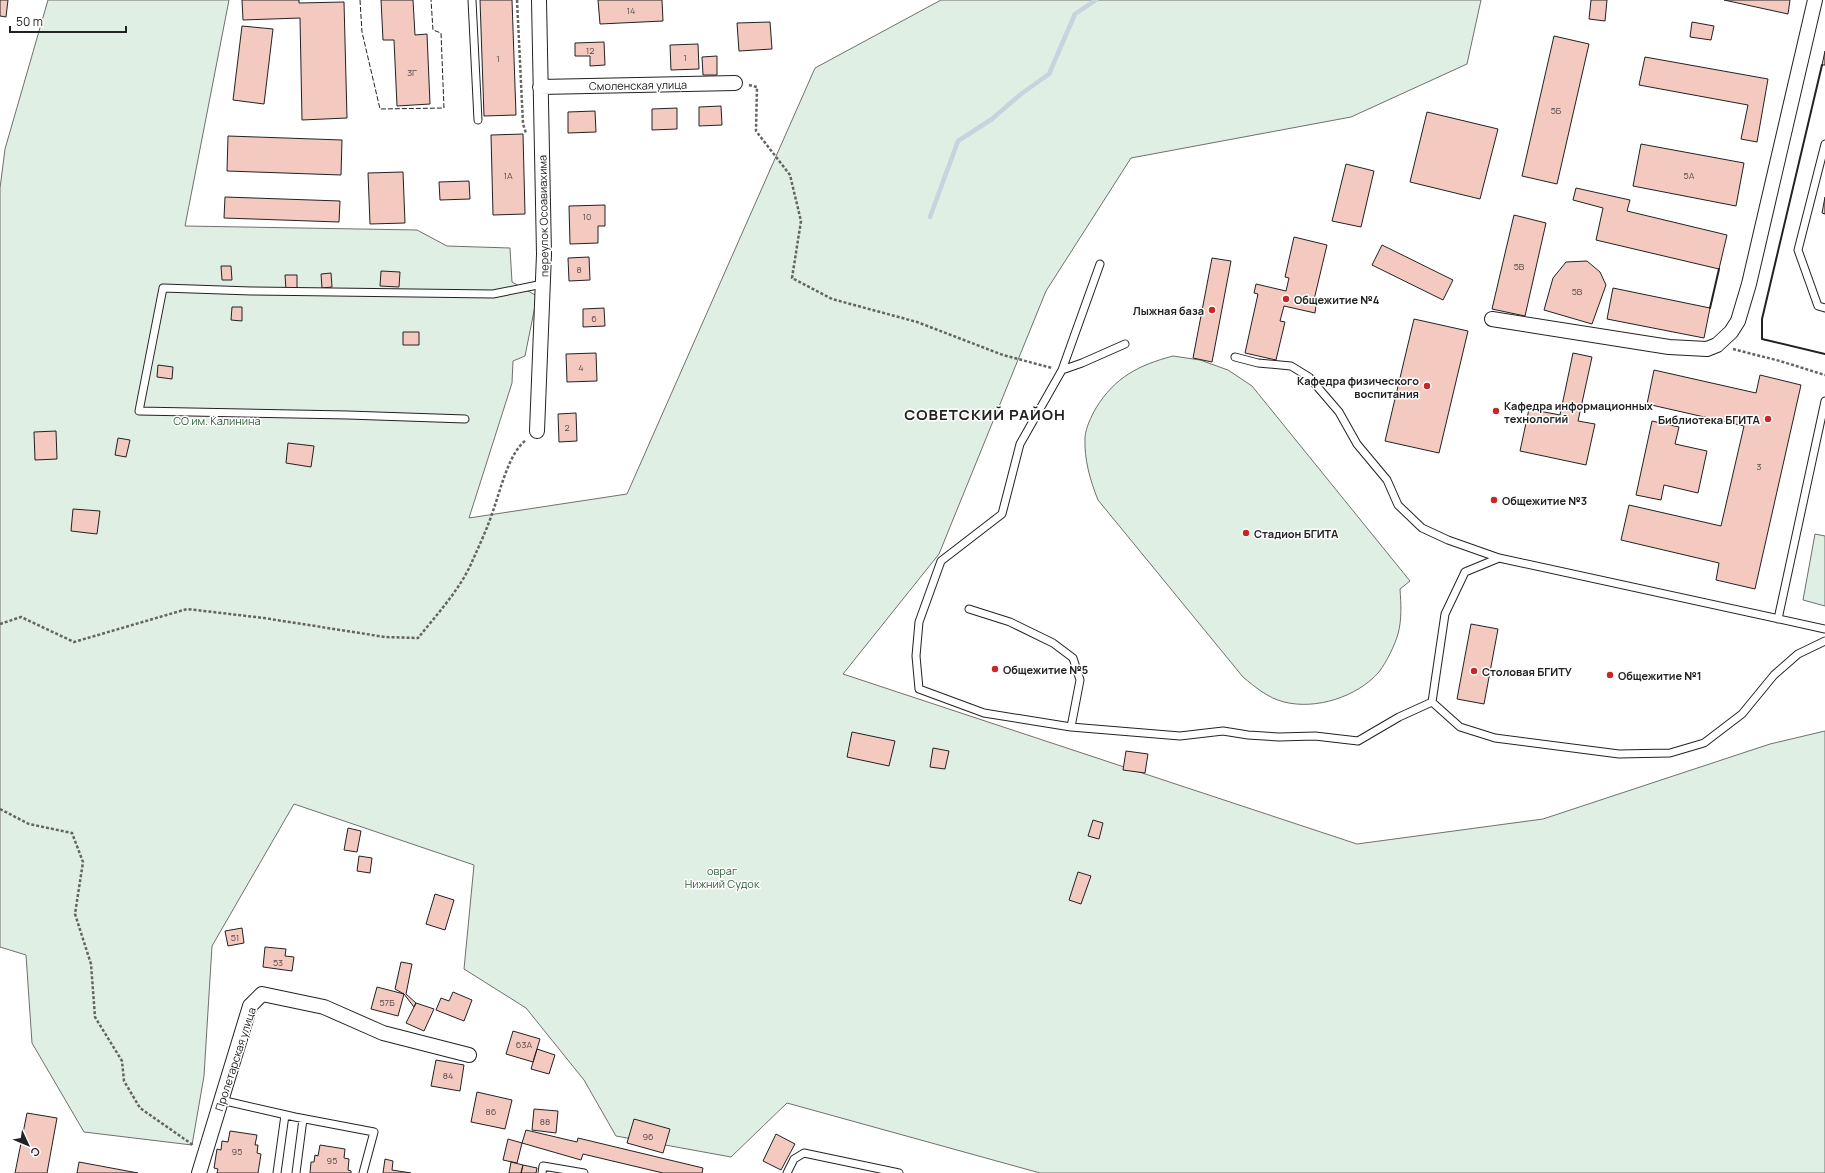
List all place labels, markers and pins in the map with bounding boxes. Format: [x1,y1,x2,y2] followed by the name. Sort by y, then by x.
[1294,292,1380,307] place label: Общежитие №4
[1281,294,1291,304] marker: Общежитие №4
[1133,303,1204,318] place label: Лыжная база
[1207,305,1217,315] marker: Лыжная база
[1297,373,1419,401] place label: Кафедра физического воспитания
[1422,381,1432,391] marker: Кафедра физического воспитания
[1504,398,1653,426] place label: Кафедра информационных технологий
[1491,406,1501,416] marker: Кафедра информационных технологий
[1658,412,1761,427] place label: Библиотека БГИТА
[1763,414,1773,424] marker: Библиотека БГИТА
[1502,493,1587,508] place label: Общежитие №3
[1489,495,1499,505] marker: Общежитие №3
[1254,526,1339,541] place label: Стадион БГИТА
[1241,528,1251,538] marker: Стадион БГИТА
[1003,662,1088,677] place label: Общежитие №5
[990,664,1000,674] marker: Общежитие №5
[1482,664,1572,679] place label: Столовая БГИТУ
[1469,666,1479,676] marker: Столовая БГИТУ
[1618,668,1702,683] place label: Общежитие №1
[1605,670,1615,680] marker: Общежитие №1

